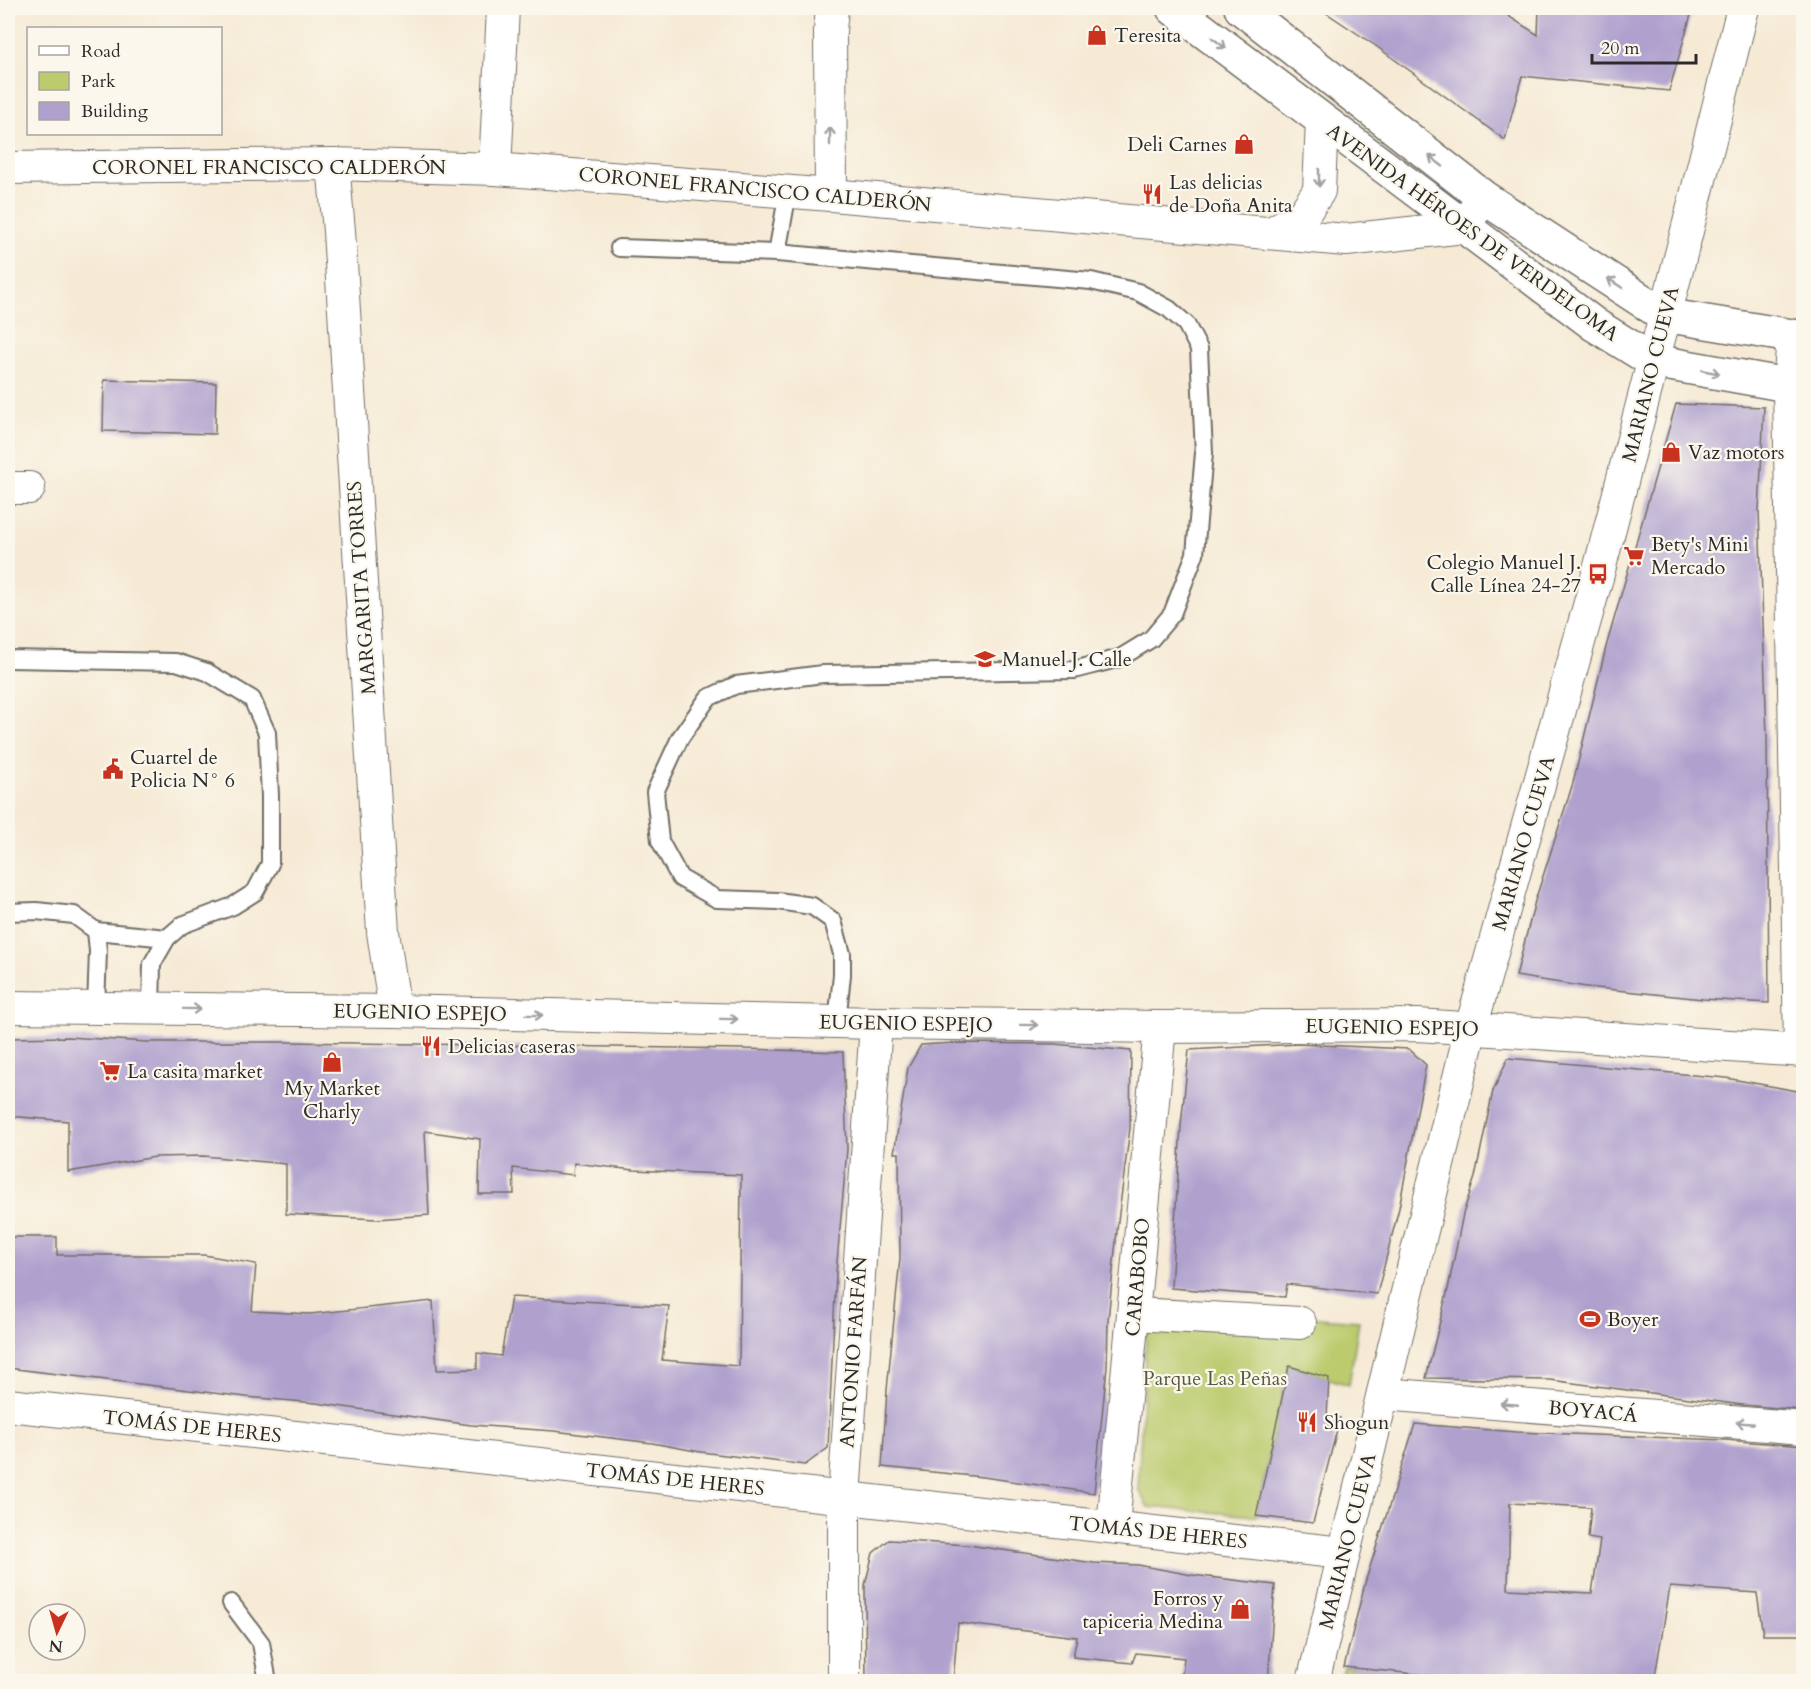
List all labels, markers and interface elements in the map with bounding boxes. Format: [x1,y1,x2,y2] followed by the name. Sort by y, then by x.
[1114,22,1182,49] place label: Teresita
[1085,23,1109,47] shop icon: Teresita
[27,27,222,135] legend
[1592,27,1696,65] scale bar
[1211,36,1227,49] one-way arrow
[1601,36,1640,61] text: 20 m
[81,39,121,64] text: Road
[81,69,116,94] text: Park
[81,99,149,124] text: Building
[1321,117,1625,348] street label: AVENIDA HÉROES DE VERDELOMA
[825,127,836,147] one-way arrow
[1127,131,1227,158] place label: Deli Carnes
[1232,132,1256,156] shop icon: Deli Carnes
[92,154,446,181] street label: CORONEL FRANCISCO CALDERÓN
[1429,154,1445,167] one-way arrow
[577,161,932,218] street label: CORONEL FRANCISCO CALDERÓN
[1313,168,1325,188] one-way arrow
[1169,169,1293,219] place label: Las delicias de Doña Anita
[1140,182,1164,206] restaurant icon: Las delicias de Doña Anita
[1607,276,1624,289] one-way arrow
[1616,282,1686,465] street label: MARIANO CUEVA
[1701,366,1720,377] one-way arrow
[1688,439,1784,466] place label: Vaz motors
[1659,440,1683,464] shop icon: Vaz motors
[341,480,382,696] street label: MARGARITA TORRES
[1651,531,1749,581] place label: Bety's Mini Mercado
[1622,544,1646,568] supermarket icon: Bety's Mini Mercado
[1426,549,1581,599] place label: Colegio Manuel J. Calle Línea 24-27
[1586,562,1610,586] bus stop icon: Colegio Manuel J. Calle Línea 24-27
[1002,646,1132,673] place label: Manuel J. Calle
[973,647,997,671] school or university icon: Manuel J. Calle
[130,744,235,794] place label: Cuartel de Policia N° 6
[1486,752,1562,934] street label: MARIANO CUEVA
[101,757,125,781] public building icon: Cuartel de Policia N° 6
[333,997,507,1028] street label: EUGENIO ESPEJO
[181,1003,201,1015] one-way arrow
[819,1008,993,1039] street label: EUGENIO ESPEJO
[523,1009,543,1021] one-way arrow
[1305,1012,1479,1043] street label: EUGENIO ESPEJO
[718,1014,738,1025] one-way arrow
[1018,1019,1038,1031] one-way arrow
[448,1033,576,1060] place label: Delicias caseras
[419,1034,443,1058] restaurant icon: Delicias caseras
[320,1050,344,1074] shop icon: My Market Charly
[127,1058,263,1085] place label: La casita market
[98,1059,122,1083] supermarket icon: La casita market
[284,1075,381,1125] place label: My Market Charly
[1119,1216,1156,1338] street label: CARABOBO
[833,1255,874,1449] street label: ANTONIO FARFÁN
[1607,1306,1659,1333] place label: Boyer
[1578,1307,1602,1331] sports icon: Boyer
[1143,1365,1287,1392] park label: Parque Las Peñas
[1547,1394,1639,1429] street label: BOYACÁ
[1499,1398,1519,1409] one-way arrow
[101,1404,283,1449] street label: TOMÁS DE HERES
[1324,1409,1390,1436] place label: Shogun
[1295,1410,1319,1434] restaurant icon: Shogun
[1736,1417,1756,1428] one-way arrow
[1313,1449,1383,1632] street label: MARIANO CUEVA
[584,1457,766,1502] street label: TOMÁS DE HERES
[1067,1510,1249,1555] street label: TOMÁS DE HERES
[1082,1585,1223,1635] place label: Forros y tapiceria Medina
[1228,1597,1252,1621] shop icon: Forros y tapiceria Medina
[27,1602,87,1662] north arrow
[48,1634,64,1658] text: N

